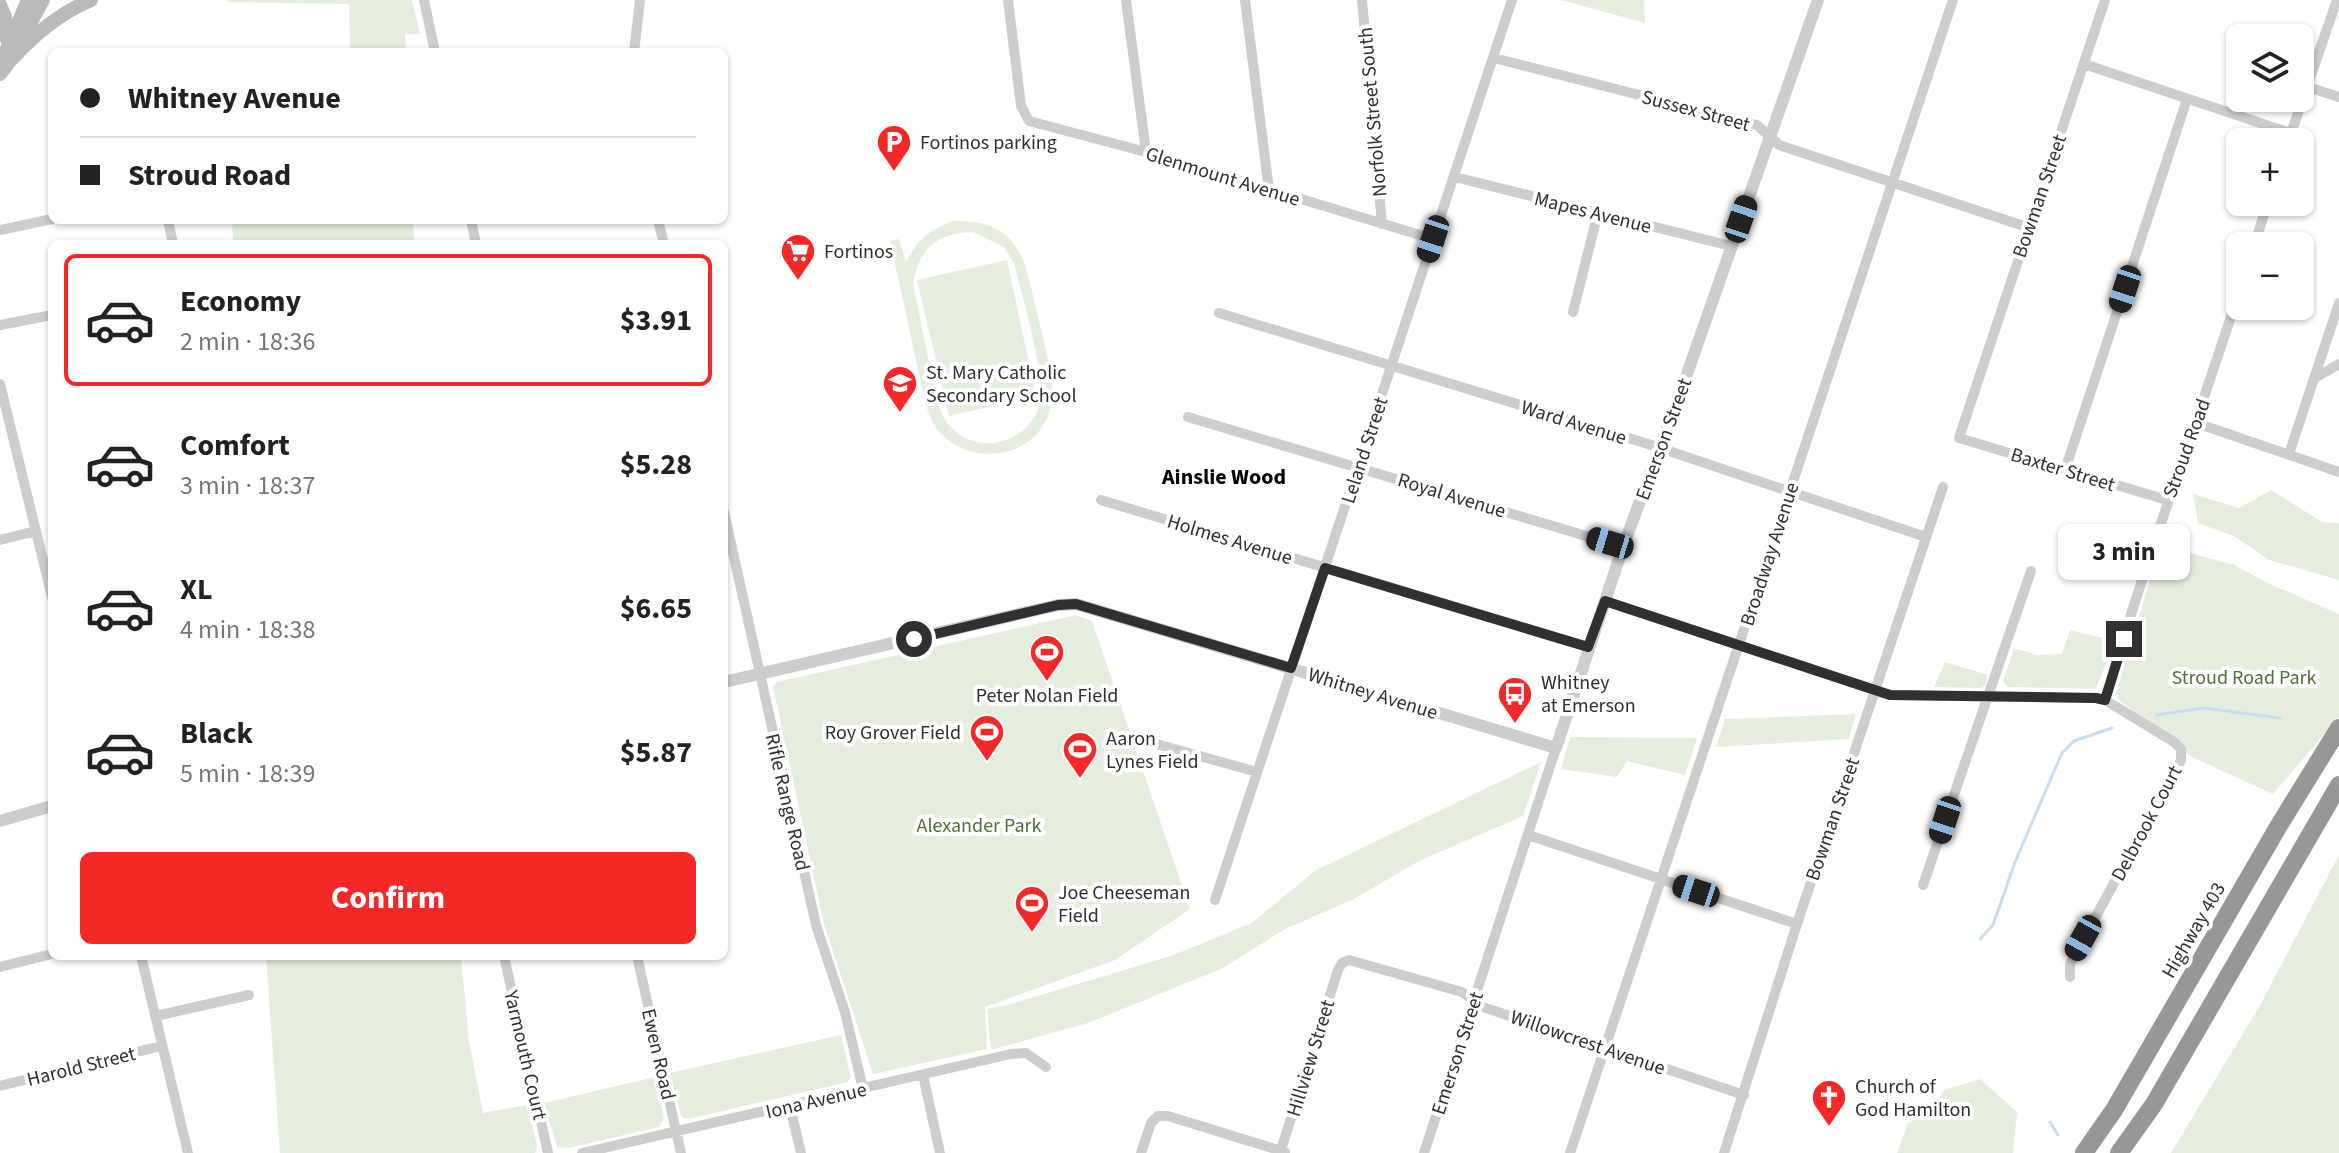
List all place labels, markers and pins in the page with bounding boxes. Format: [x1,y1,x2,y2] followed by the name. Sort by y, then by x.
[875,123,913,173] parking icon: Fortinos parking
[920,129,1057,157] place label: Fortinos parking
[779,232,817,282] supermarket icon: Fortinos
[824,238,893,266] place label: Fortinos
[926,359,1077,410] place label: St. Mary Catholic Secondary School
[881,364,919,414] school or university icon: St. Mary Catholic Secondary School
[1028,633,1066,683] sports icon: Peter Nolan Field
[1541,669,1636,720] place label: Whitney at Emerson
[1496,675,1534,725] bus stop icon: Whitney at Emerson
[976,682,1118,710] place label: Peter Nolan Field
[968,713,1006,763] sports icon: Roy Grover Field
[825,719,961,747] place label: Roy Grover Field
[1106,725,1199,776] place label: Aaron Lynes Field
[1061,730,1099,780] sports icon: Aaron Lynes Field
[1058,879,1190,930] place label: Joe Cheeseman Field
[1013,884,1051,934] sports icon: Joe Cheeseman Field
[1855,1073,1971,1124] place label: Church of God Hamilton
[1810,1078,1848,1128] church icon: Church of God Hamilton

